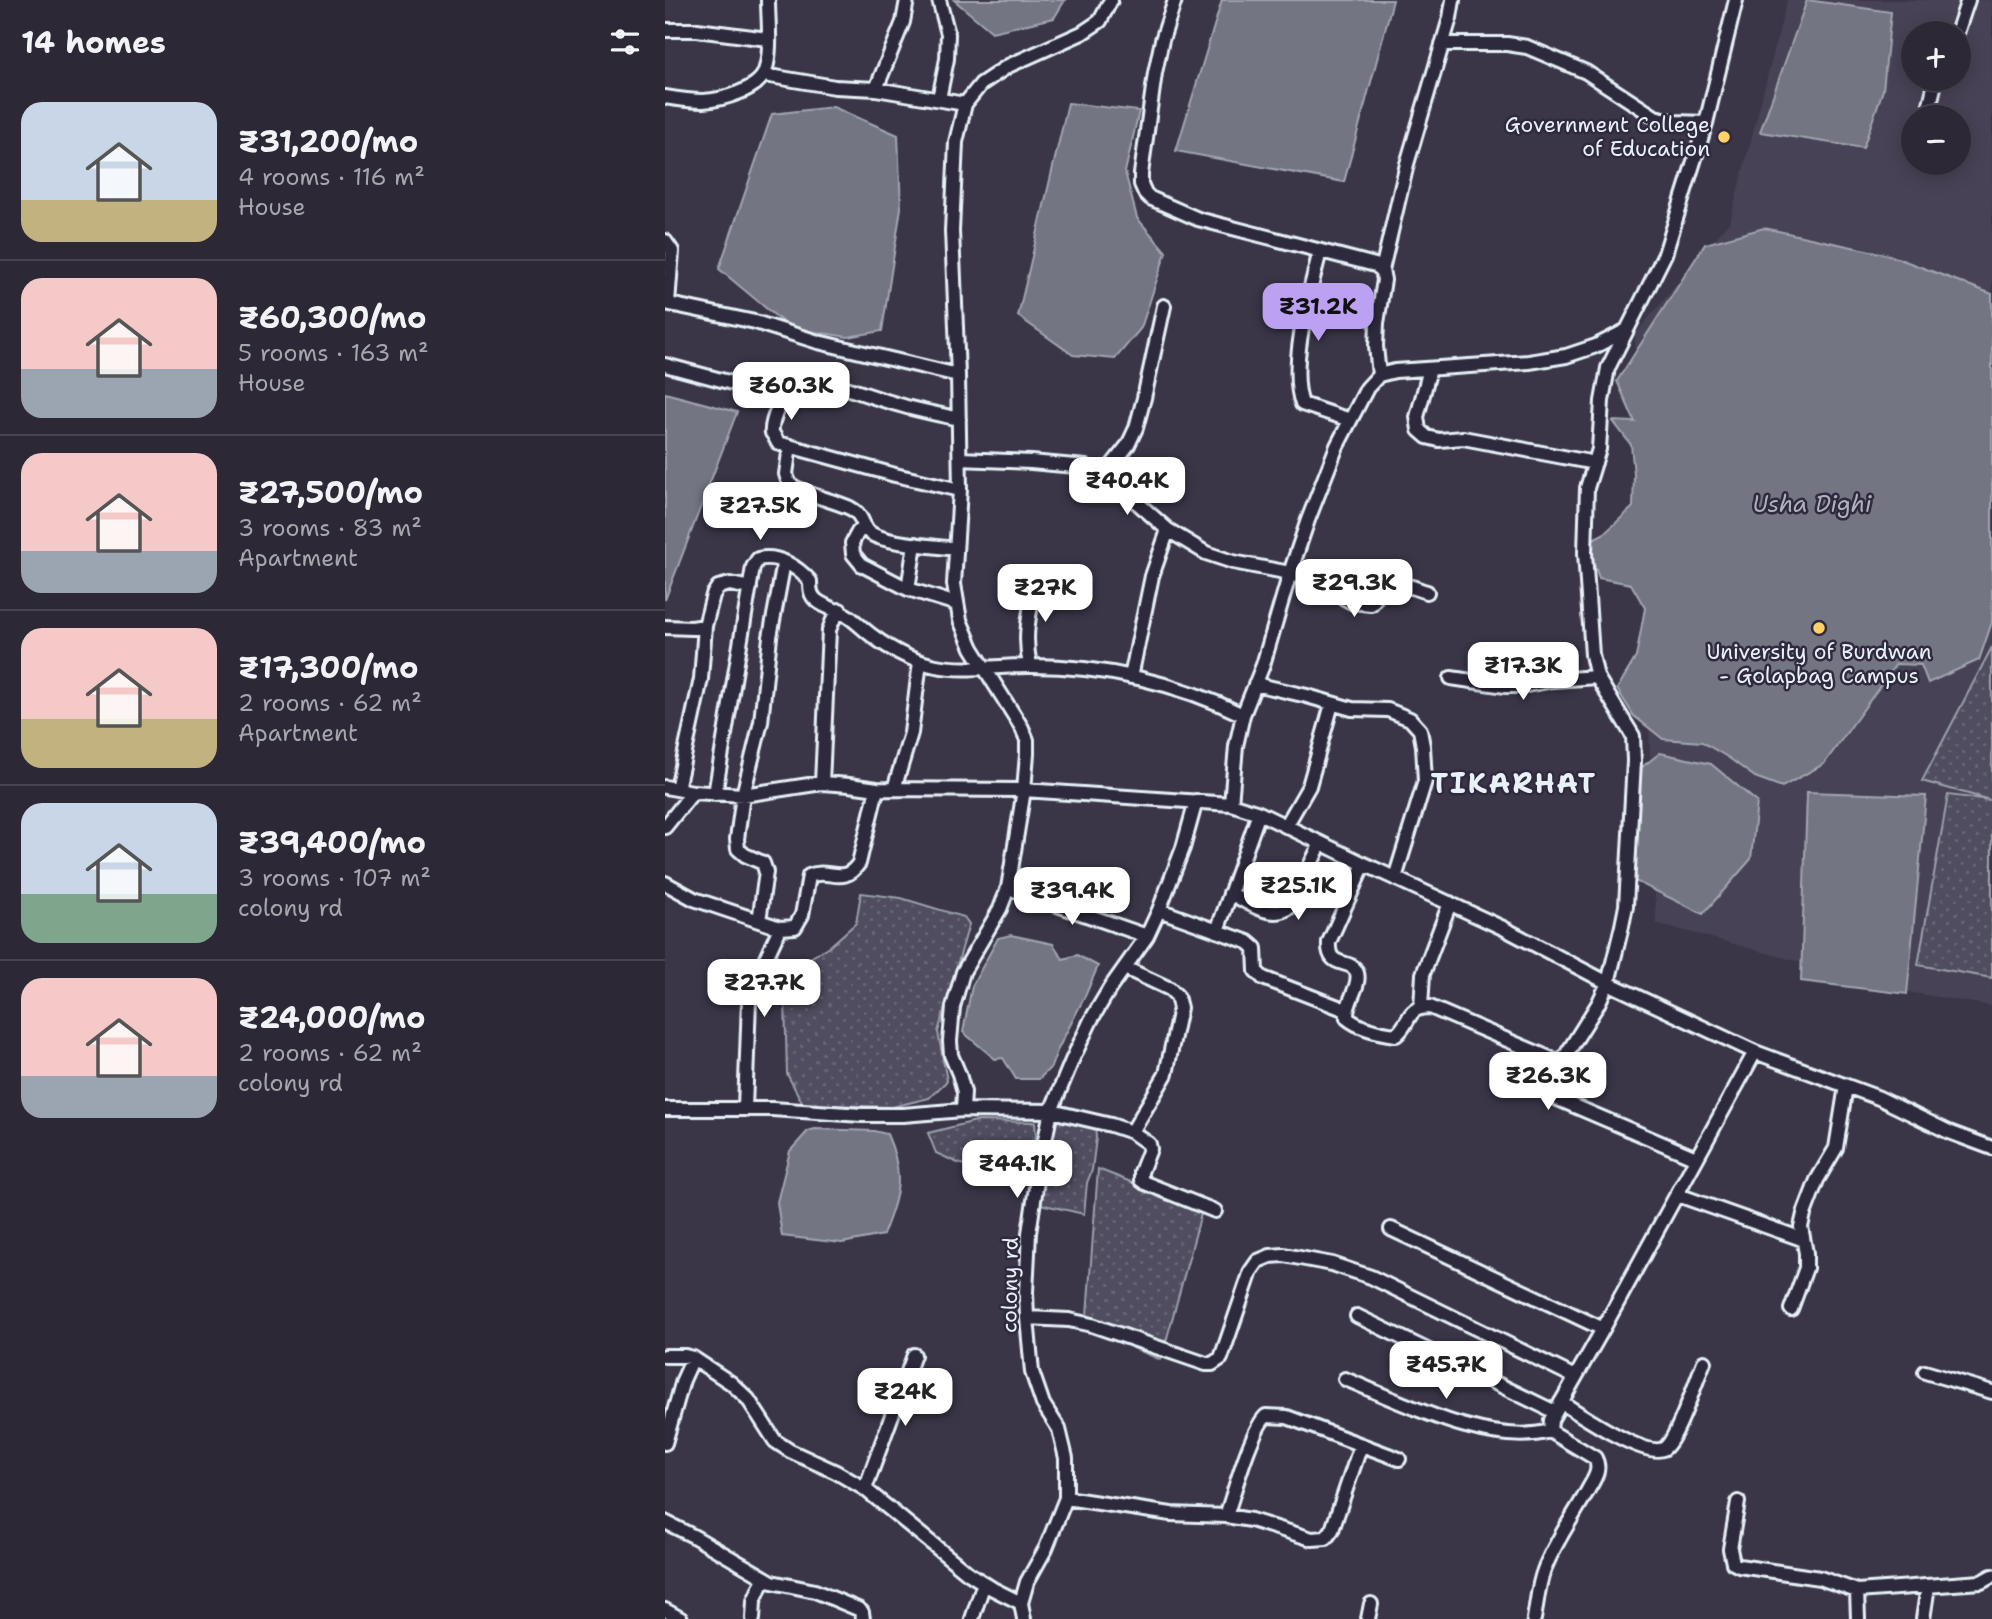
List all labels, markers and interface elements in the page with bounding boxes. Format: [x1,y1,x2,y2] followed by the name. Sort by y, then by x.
[1901,21,1971,175] map controls
[1901,21,1971,91] button: +
[21,22,166,63] text: 14 homes
[606,23,644,61] icon: filters
[1901,105,1971,175] button: −
[1505,111,1710,163] place label: Government College of Education
[238,121,418,162] text: ₹31,200/mo
[1716,129,1732,145] marker: Government College of Education
[77,130,161,214] icon: home
[238,162,425,192] text: 4 rooms · 116 m²
[238,192,306,222] text: House
[1261,284,1375,343] pin: ₹31.2K
[1279,291,1357,321] text: ₹31.2K
[238,297,427,338] text: ₹60,300/mo
[77,306,161,390] icon: home
[238,338,429,368] text: 5 rooms · 163 m²
[734,362,848,422] pin: ₹60.3K
[238,368,306,398] text: House
[749,370,833,400] text: ₹60.3K
[1070,458,1184,517] pin: ₹40.4K
[1085,465,1169,495] text: ₹40.4K
[238,472,423,513] text: ₹27,500/mo
[77,481,161,565] icon: home
[703,482,817,542] pin: ₹27.5K
[1753,489,1872,519] water label: Usha Dighi
[719,490,801,520] text: ₹27.5K
[238,513,422,543] text: 3 rooms · 83 m²
[238,543,358,573] text: Apartment
[1297,560,1411,619] pin: ₹29.3K
[1004,564,1086,624] pin: ₹27K
[1311,567,1397,597] text: ₹29.3K
[1014,572,1076,602] text: ₹27K
[1811,620,1827,636] marker: University of Burdwan - Golapbag Campus
[1706,638,1932,690] place label: University of Burdwan - Golapbag Campus
[1466,642,1580,702] pin: ₹17.3K
[238,647,418,688] text: ₹17,300/mo
[1484,650,1562,680] text: ₹17.3K
[77,656,161,740] icon: home
[238,688,422,718] text: 2 rooms · 62 m²
[238,718,358,748] text: Apartment
[1431,764,1597,802] district label: TIKARHAT
[238,822,426,863] text: ₹39,400/mo
[77,831,161,915] icon: home
[1241,862,1355,922] pin: ₹25.1K
[238,863,431,893] text: 3 rooms · 107 m²
[1015,867,1129,927] pin: ₹39.4K
[1260,870,1336,900] text: ₹25.1K
[1030,875,1114,905] text: ₹39.4K
[238,893,343,923] text: colony rd
[707,960,821,1019] pin: ₹27.7K
[723,967,805,997] text: ₹27.7K
[238,997,426,1038] text: ₹24,000/mo
[77,1006,161,1090] icon: home
[238,1038,422,1068] text: 2 rooms · 62 m²
[1491,1052,1605,1112] pin: ₹26.3K
[1505,1060,1591,1090] text: ₹26.3K
[238,1068,343,1098] text: colony rd
[960,1140,1074,1200] pin: ₹44.1K
[978,1148,1056,1178] text: ₹44.1K
[995,1237,1025,1333] street label: colony rd
[1389,1342,1503,1401] pin: ₹45.7K
[1406,1349,1486,1379] text: ₹45.7K
[864,1368,946,1428] pin: ₹24K
[873,1376,937,1406] text: ₹24K

